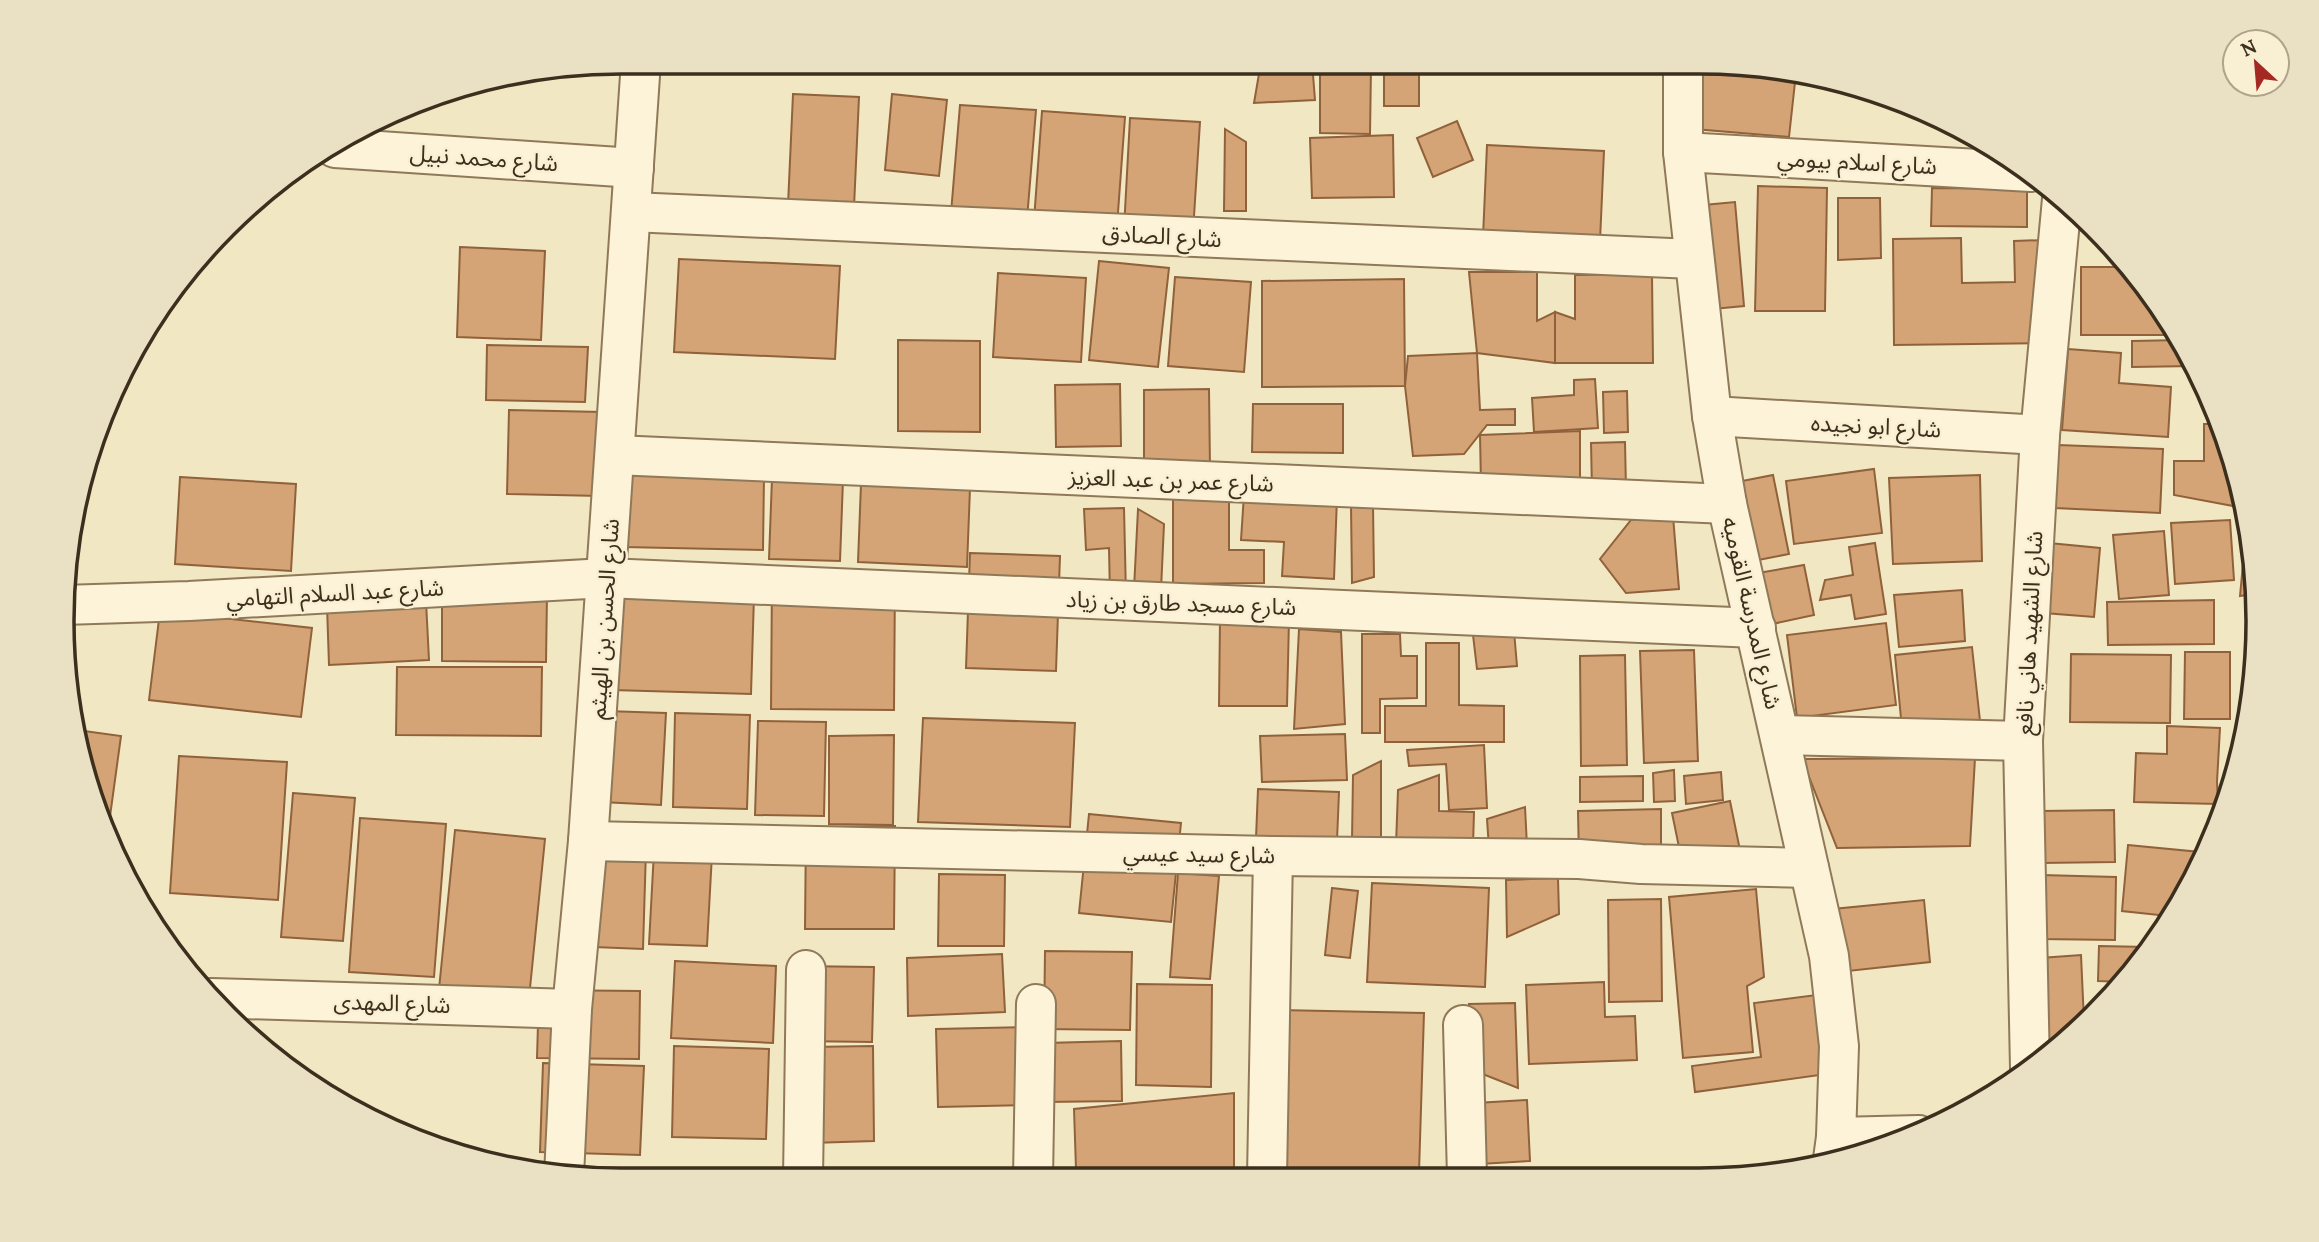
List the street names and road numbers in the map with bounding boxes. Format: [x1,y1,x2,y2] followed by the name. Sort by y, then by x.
[409,138,559,180] street label: شارع محمد نبيل
[1776,143,1938,184] street label: شارع اسلام بيومي
[1101,218,1223,256] street label: شارع الصادق
[1810,408,1942,446] street label: شارع ابو نجيده
[1067,461,1274,501] street label: شارع عمر بن عبد العزيز
[1713,514,1789,713] street label: شارع المدرسة القوميه
[582,517,628,721] street label: شارع الحسن بن الهيثم
[2009,530,2052,736] street label: شارع الشهيد هاني نافع
[225,572,445,617] street label: شارع عبد السلام التهامي
[1065,584,1297,624] street label: شارع مسجد طارق بن زياد
[1123,838,1275,873] street label: شارع سيد عيسي
[333,986,451,1022] street label: شارع المهدى

